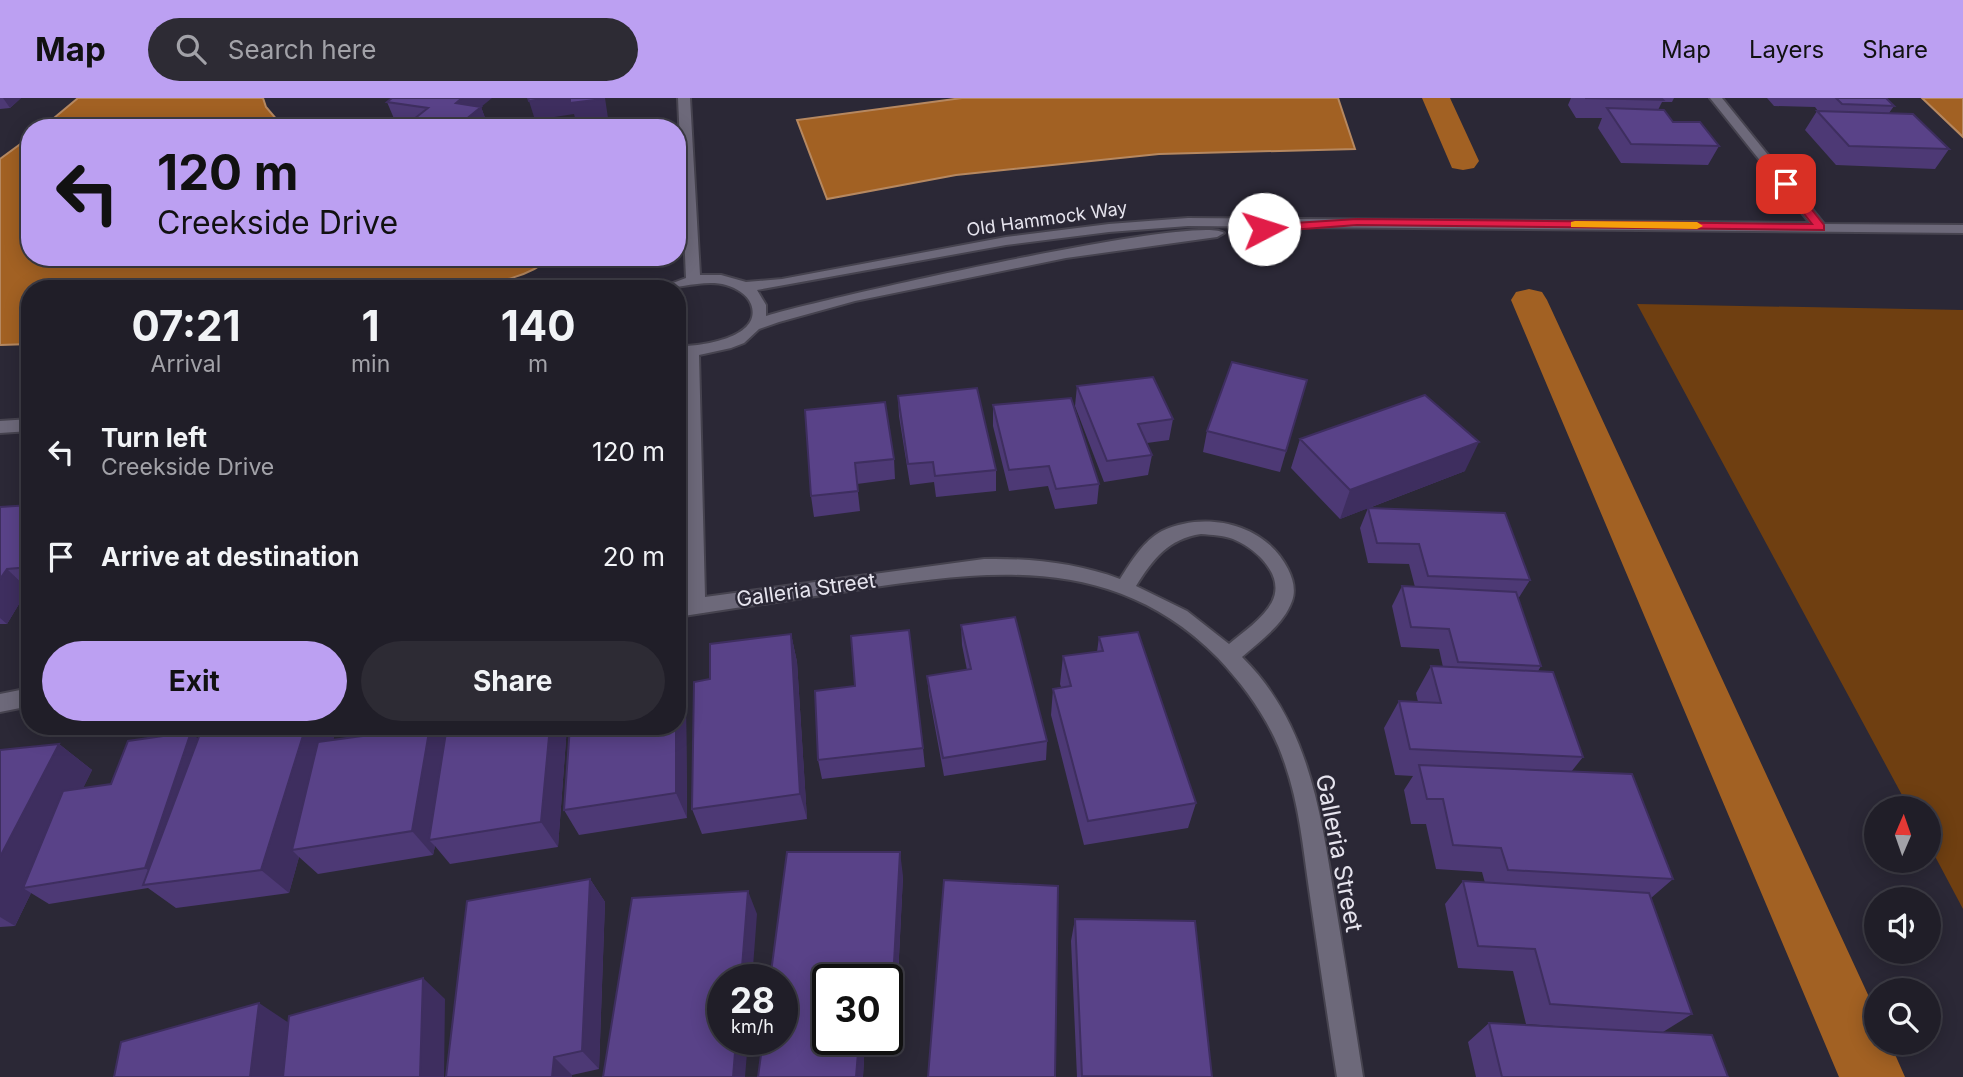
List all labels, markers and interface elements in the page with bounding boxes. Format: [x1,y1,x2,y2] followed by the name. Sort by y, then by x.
[148,18,638,81] search box
[35,29,106,69] text: Map
[172,30,210,68] icon: search
[228,34,376,65] text: Search here
[1661,35,1711,64] text: Map
[1749,35,1824,64] text: Layers
[1862,35,1928,64] text: Share
[157,143,298,202] text: 120 m
[42,147,133,238] icon: left
[1756,154,1816,214] pin
[1767,165,1805,203] icon: arrive
[1227,192,1301,266] position arrow
[965,197,1129,240] street label: Old Hammock Way
[157,203,398,242] text: Creekside Drive
[131,300,241,351] text: 07:21
[362,300,380,351] text: 1
[501,300,576,351] text: 140
[151,350,221,378] text: Arrival
[351,350,390,378] text: min
[528,350,548,378] text: m
[101,422,207,453] text: Turn left
[42,433,80,471] icon: left
[592,436,665,467] text: 120 m
[101,453,274,481] text: Creekside Drive
[42,538,80,576] icon: arrive
[101,541,360,572] text: Arrive at destination
[603,541,665,572] text: 20 m
[735,567,877,612] street label: Galleria Street
[42,641,347,721] button: Exit
[361,641,665,721] button: Share
[1310,772,1369,934] street label: Galleria Street
[1864,796,1941,873] north arrow
[1864,796,1941,1055] map controls
[1864,887,1941,964] button: sound
[812,964,903,1055] speed limit sign: 30
[1864,978,1941,1055] button: search
[730,979,775,1021] text: 28
[731,1016,774,1037] text: km/h

